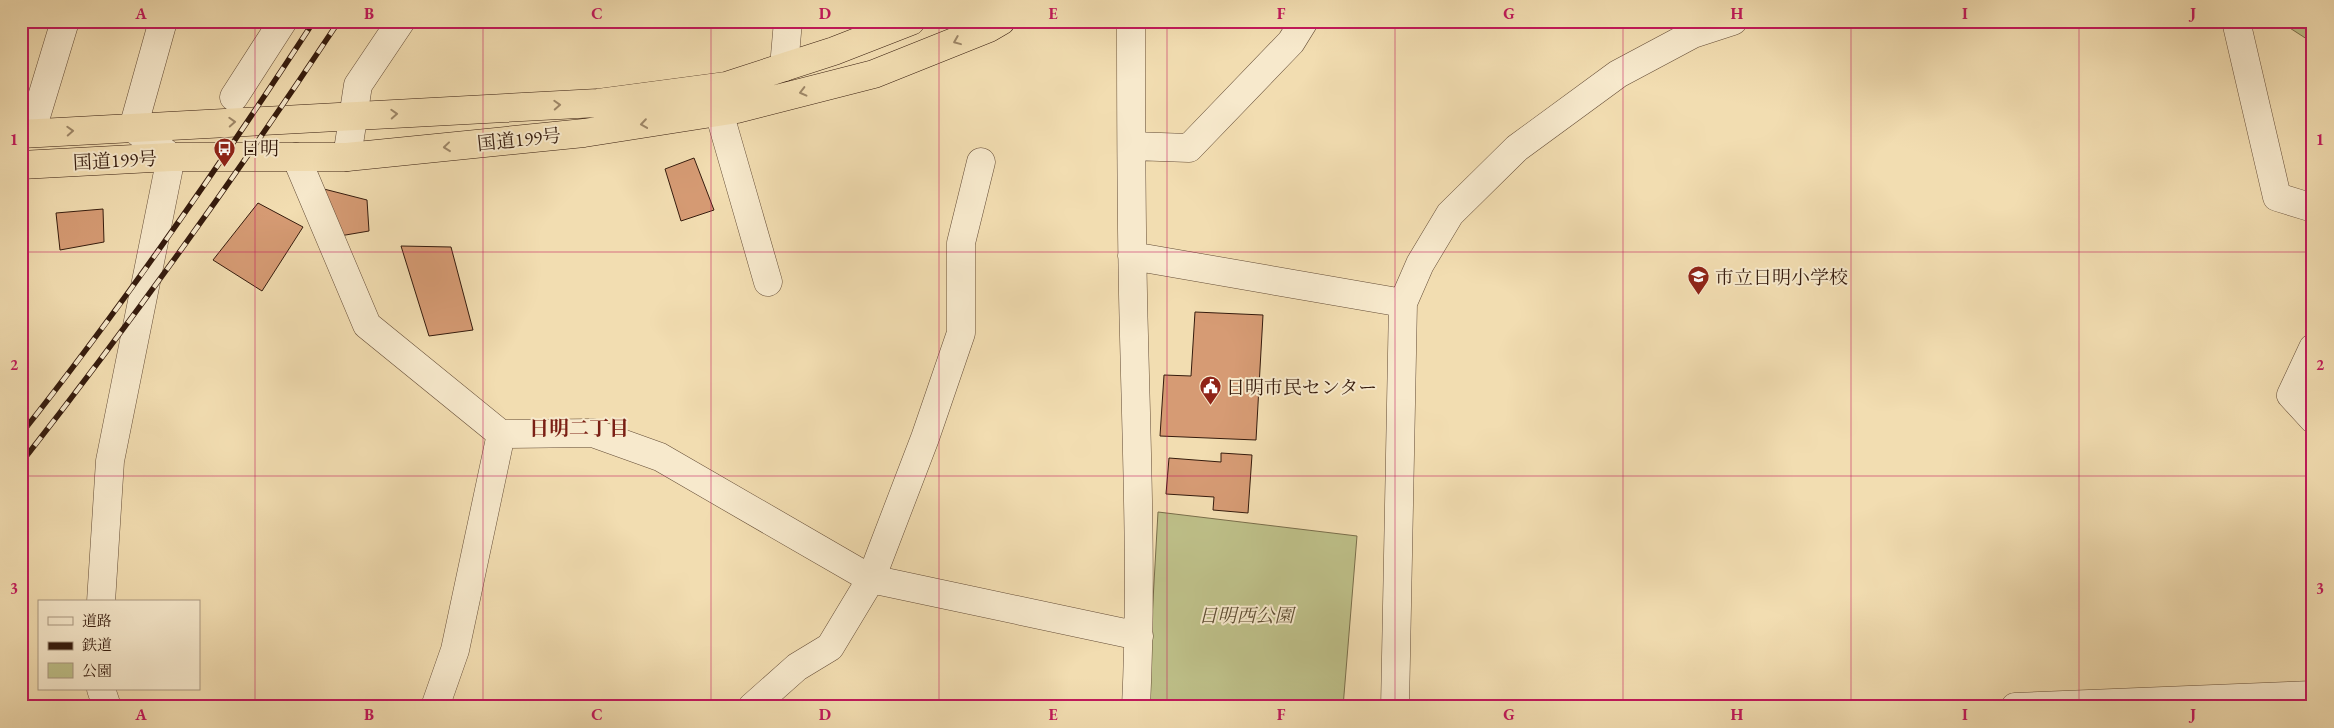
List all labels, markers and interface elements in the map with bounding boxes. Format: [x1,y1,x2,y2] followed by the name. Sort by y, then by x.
[134,3,147,24] text: A
[364,3,374,24] text: B
[591,3,603,24] text: C
[819,3,831,24] text: D
[1048,3,1058,24] text: E
[1277,3,1286,24] text: F
[1503,3,1515,24] text: G
[1731,3,1744,24] text: H
[1962,3,1968,24] text: I
[2188,3,2196,24] text: J
[953,35,962,45] one-way arrow
[798,86,807,97] one-way arrow
[553,100,561,111] one-way arrow
[391,109,399,120] one-way arrow
[228,117,236,128] one-way arrow
[639,118,647,129] one-way arrow
[476,123,562,156] street label: 国道199号
[66,126,74,136] one-way arrow
[10,129,18,150] text: 1
[2316,129,2324,150] text: 1
[213,136,237,167] bus stop icon: 日明
[241,136,279,161] place label: 日明
[443,141,451,152] one-way arrow
[72,146,158,175] street label: 国道199号
[1687,265,1711,296] school or university icon: 市立日明小学校
[1715,265,1848,290] place label: 市立日明小学校
[10,354,19,375] text: 2
[2316,354,2325,375] text: 2
[1198,375,1222,406] public building icon: 日明市民センター
[1226,375,1377,400] place label: 日明市民センター
[529,415,629,441] district label: 日明二丁目
[10,578,18,599] text: 3
[2316,578,2324,599] text: 3
[38,600,200,690] legend
[1198,603,1296,628] park label: 日明西公園
[82,611,112,630] text: 道路
[82,635,112,654] text: 鉄道
[82,661,112,680] text: 公園
[134,704,147,725] text: A
[364,704,374,725] text: B
[591,704,603,725] text: C
[819,704,831,725] text: D
[1048,704,1058,725] text: E
[1277,704,1286,725] text: F
[1503,704,1515,725] text: G
[1731,704,1744,725] text: H
[1962,704,1968,725] text: I
[2188,704,2196,725] text: J

